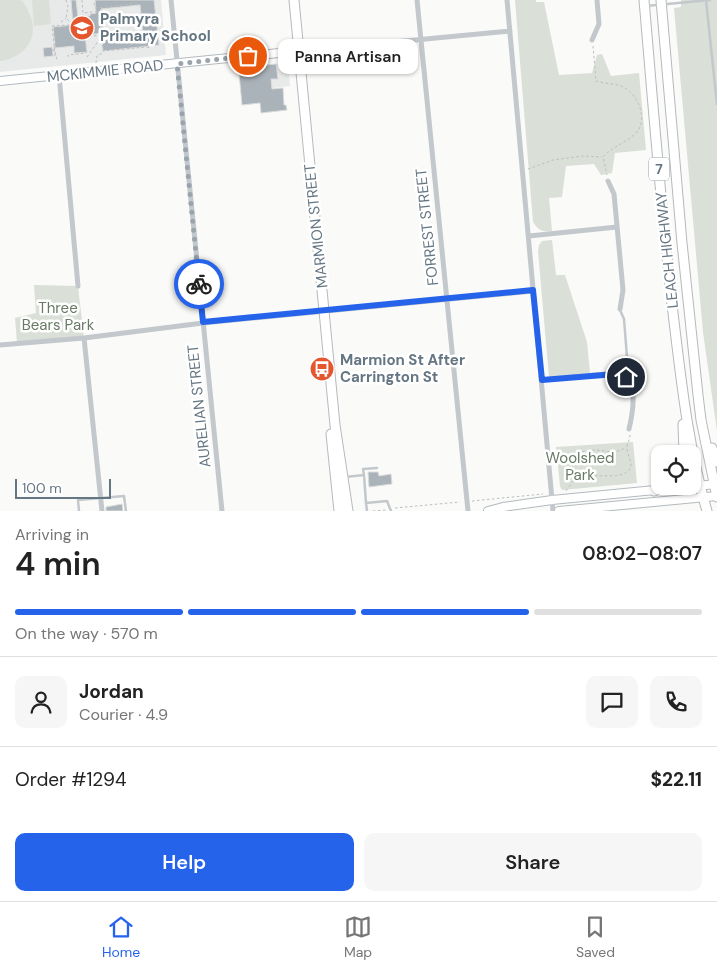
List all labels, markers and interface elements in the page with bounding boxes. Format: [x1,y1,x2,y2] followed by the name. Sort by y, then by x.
[100,9,211,46] place label: Palmyra Primary School
[69,15,95,41] school or university icon: Palmyra Primary School
[227,35,269,77] pin
[278,38,418,74] callout: Panna Artisan
[234,42,262,70] icon: bag
[295,46,401,67] text: Panna Artisan
[46,55,164,87] street label: MCKIMMIE ROAD
[649,157,669,180] road number: 7
[300,163,332,289] street label: MARMION STREET
[411,167,443,287] street label: FORREST STREET
[651,190,683,309] street label: LEACH HIGHWAY
[174,259,224,309] courier
[185,270,213,298] icon: bike
[22,298,95,335] park label: Three Bears Park
[183,343,215,469] street label: AURELIAN STREET
[340,350,465,387] place label: Marmion St After Carrington St
[309,356,335,382] bus stop icon: Marmion St After Carrington St
[605,356,647,398] pin
[612,363,640,391] icon: home
[651,445,701,495] map controls
[651,445,701,495] button: locate
[546,448,614,485] park label: Woolshed Park
[15,476,111,499] scale bar
[22,479,62,497] text: 100 m
[15,524,89,545] text: Arriving in
[582,541,702,566] text: 08:02–08:07
[15,543,101,585] text: 4 min
[15,623,158,644] text: On the way · 570 m
[15,676,67,728] button: person
[586,676,638,728] button: chat
[650,676,702,728] button: phone
[79,679,144,704] text: Jordan
[79,704,168,725] text: Courier · 4.9
[15,767,127,792] text: Order #1294
[651,767,702,792] text: $22.11
[15,833,354,891] button: Help
[364,833,702,891] button: Share
[102,913,140,961] tab: Home
[344,913,372,961] tab: Map
[576,913,615,961] tab: Saved

